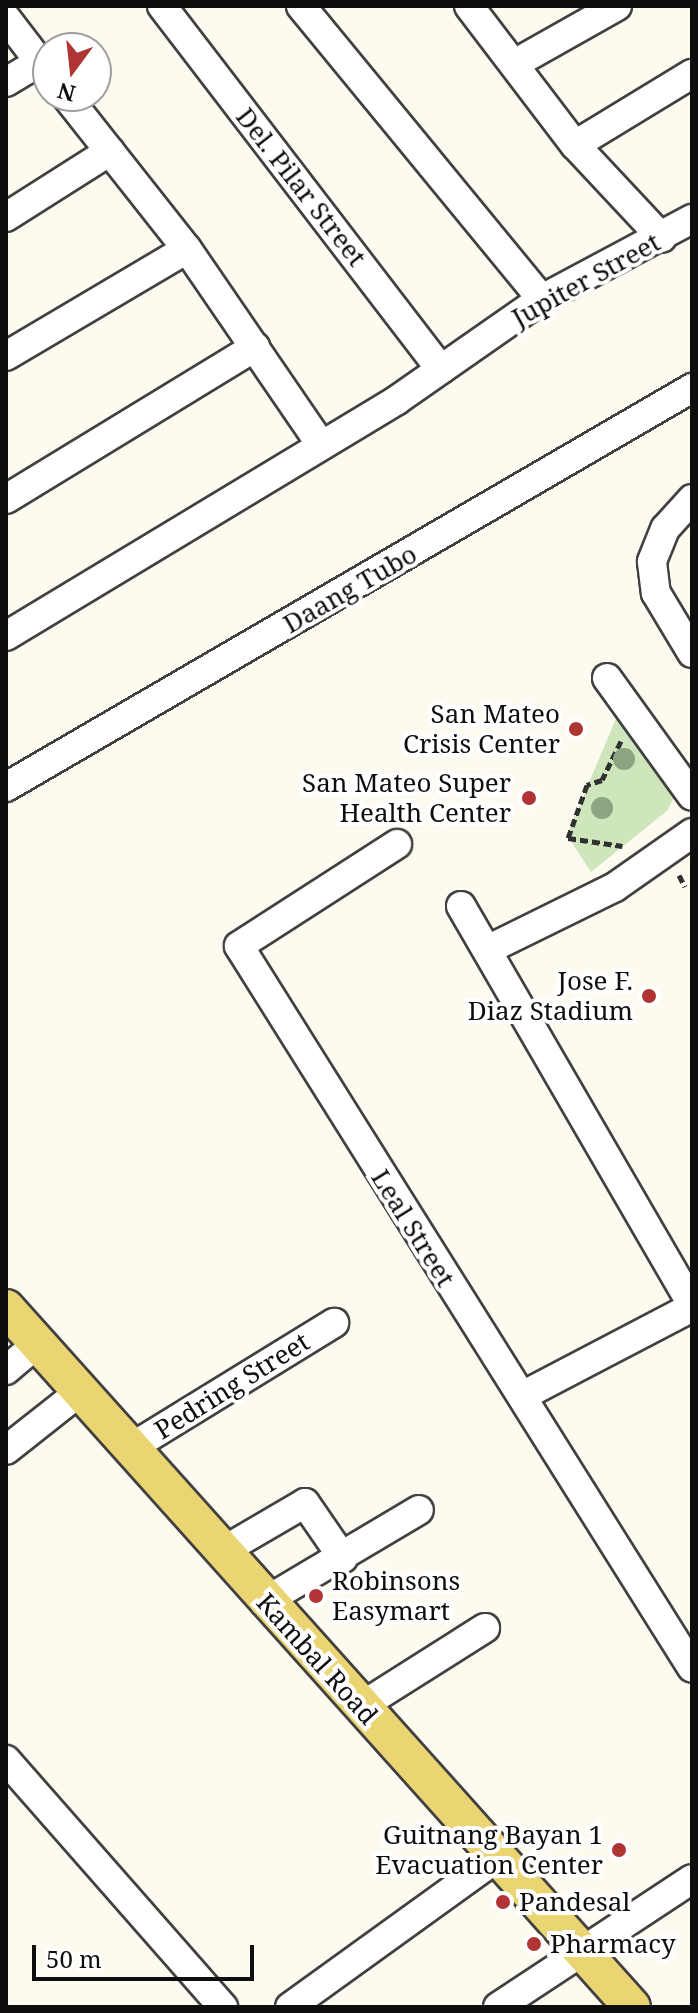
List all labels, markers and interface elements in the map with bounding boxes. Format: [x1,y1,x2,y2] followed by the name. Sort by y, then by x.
[32,32,112,112] north arrow
[54,77,79,110] text: N
[229,102,373,272] street label: Del. Pilar Street
[506,226,666,334] street label: Jupiter Street
[278,538,422,640] street label: Daang Tubo
[403,698,560,760] place label: San Mateo Crisis Center
[567,720,585,738] marker: San Mateo Crisis Center
[302,767,511,828] place label: San Mateo Super Health Center
[518,787,540,809] marker: San Mateo Super Health Center
[468,965,633,1026] place label: Jose F. Diaz Stadium
[640,987,658,1005] marker: Jose F. Diaz Stadium
[365,1164,461,1292] street label: Leal Street
[149,1326,315,1446] street label: Pedring Street
[332,1565,460,1626] place label: Robinsons Easymart
[250,1587,384,1731] street label: Kambal Road
[307,1587,325,1605] marker: Robinsons Easymart
[375,1819,603,1880] place label: Guitnang Bayan 1 Evacuation Center
[610,1841,628,1859] marker: Guitnang Bayan 1 Evacuation Center
[519,1886,630,1918] place label: Pandesal
[494,1893,512,1911] marker: Pandesal
[550,1928,676,1960] place label: Pharmacy
[36,1929,258,1979] scale bar
[525,1935,543,1953] marker: Pharmacy
[46,1942,102,1975] text: 50 m

